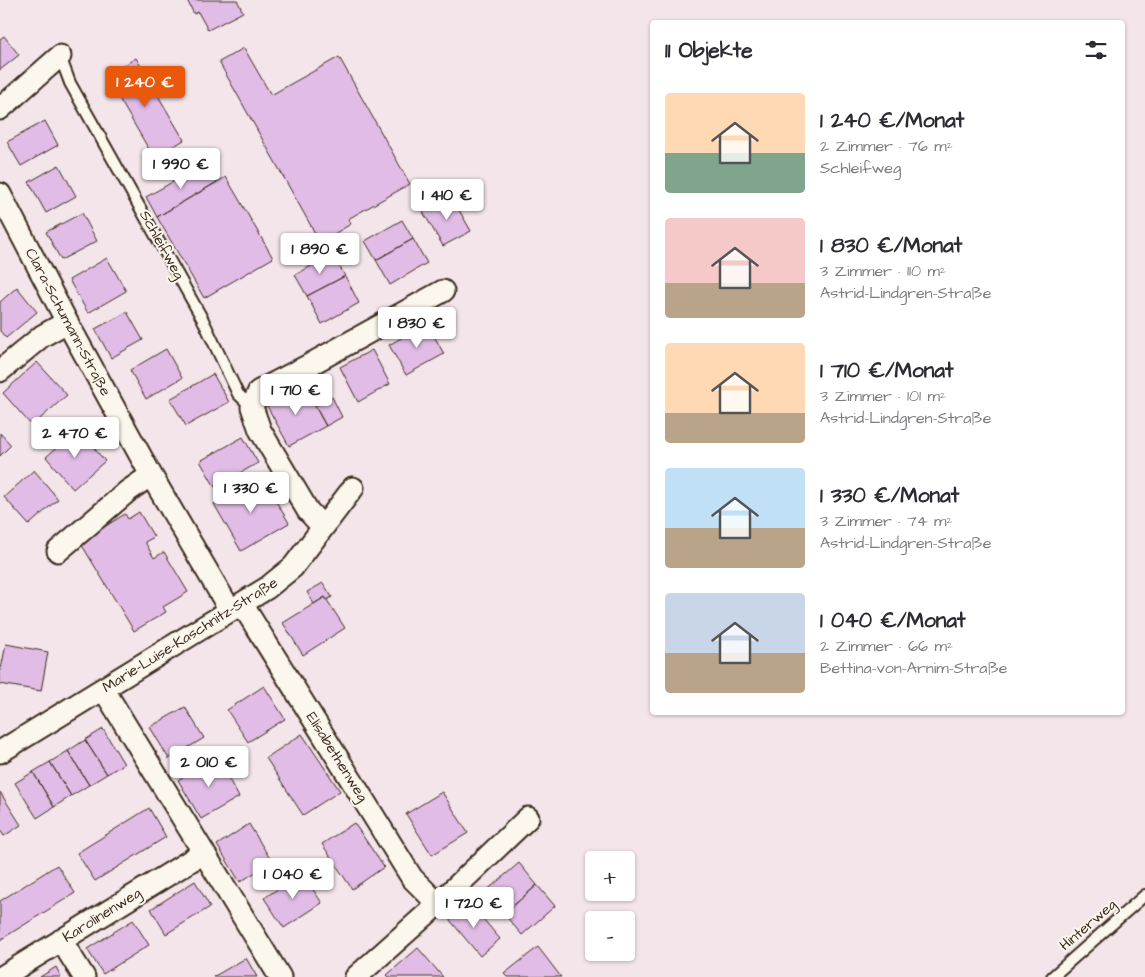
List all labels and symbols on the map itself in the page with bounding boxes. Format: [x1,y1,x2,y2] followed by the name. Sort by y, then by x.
[99,66,191,108] pin: 1 240 €
[135,148,227,190] pin: 1 990 €
[401,178,493,221] pin: 1 410 €
[133,207,190,284] street label: Schleifweg
[274,232,366,275] pin: 1 890 €
[20,244,116,400] street label: Clara-Schumann-Straße
[371,306,463,349] pin: 1 830 €
[250,374,342,416] pin: 1 710 €
[29,416,121,459] pin: 2 470 €
[205,472,297,514] pin: 1 330 €
[98,572,282,698] street label: Marie-Luise-Kaschnitz-Straße
[300,708,373,807] street label: Elisabethenweg
[163,746,255,788] pin: 2 010 €
[247,858,339,900] pin: 1 040 €
[59,882,146,948] street label: Karolinenweg
[428,886,520,929] pin: 1 720 €
[1055,894,1122,956] street label: Hinterweg

